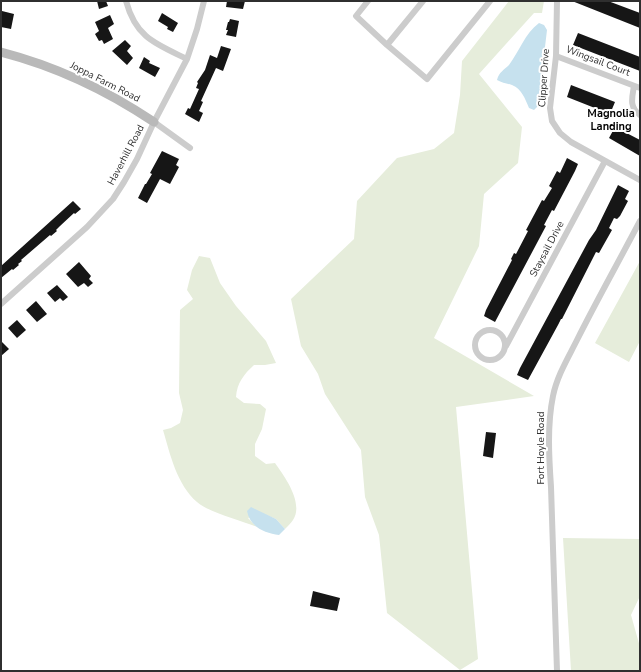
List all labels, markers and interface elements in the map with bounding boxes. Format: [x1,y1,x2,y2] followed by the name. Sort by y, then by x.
[564,42,633,80] street label: Wingsail Court
[535,48,553,108] street label: Clipper Drive
[67,58,143,106] street label: Joppa Farm Road
[587,106,635,134] district label: Magnolia Landing
[104,122,148,188] street label: Haverhill Road
[526,219,568,279] street label: Staysail Drive
[534,411,548,485] street label: Fort Hoyle Road

